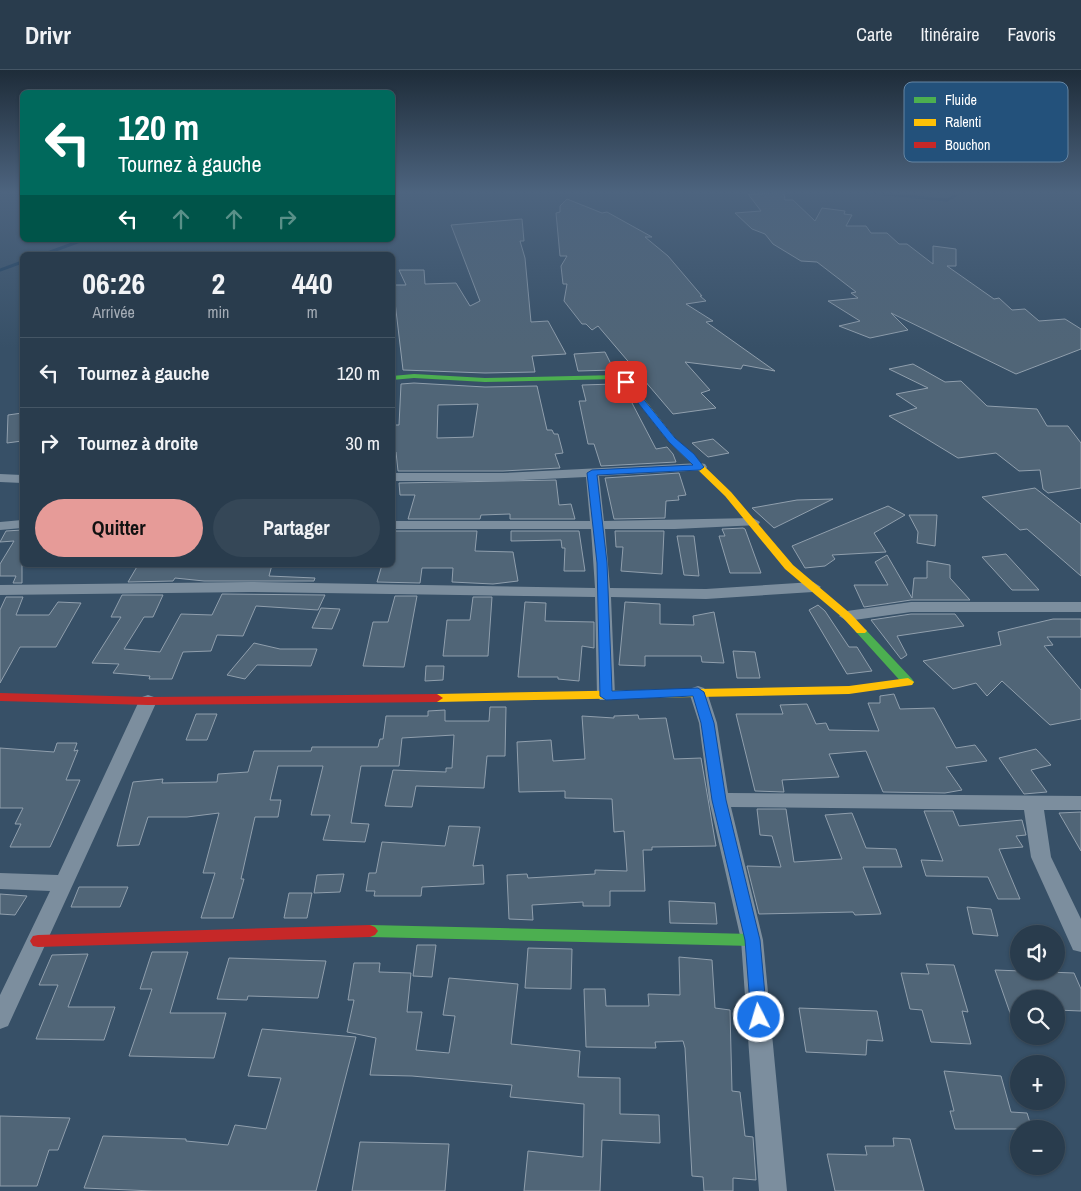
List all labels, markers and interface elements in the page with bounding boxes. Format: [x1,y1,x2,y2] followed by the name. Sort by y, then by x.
[25,19,71,51] text: Drivr
[856,22,892,47] text: Carte
[920,22,980,47] text: Itinéraire
[1008,22,1056,47] text: Favoris
[904,82,1068,162] legend
[945,91,977,109] text: Fluide
[118,104,199,151] text: 120 m
[35,110,100,175] icon: left
[945,113,981,131] text: Ralenti
[945,136,990,154] text: Bouchon
[118,149,261,179] text: Tournez à gauche
[114,205,142,233] icon: left
[167,205,195,233] icon: ahead
[220,205,248,233] icon: ahead
[273,205,301,233] icon: right
[82,263,145,303] text: 06:26
[212,263,225,303] text: 2
[292,263,333,303] text: 440
[93,301,135,323] text: Arrivée
[207,301,229,323] text: min
[307,301,318,323] text: m
[35,359,63,387] icon: left
[78,360,209,386] text: Tournez à gauche
[337,360,380,386] text: 120 m
[605,361,647,403] pin
[612,368,640,396] icon: arrive
[35,429,63,457] icon: right
[78,430,198,456] text: Tournez à droite
[345,430,380,456] text: 30 m
[35,499,203,557] button: Quitter
[213,499,380,557] button: Partager
[1010,925,1065,1175] map controls
[1010,925,1065,980] button: sound
[732,990,784,1042] position arrow
[1010,990,1065,1045] button: search
[1010,1055,1065,1110] button: +
[1010,1120,1065,1175] button: −

